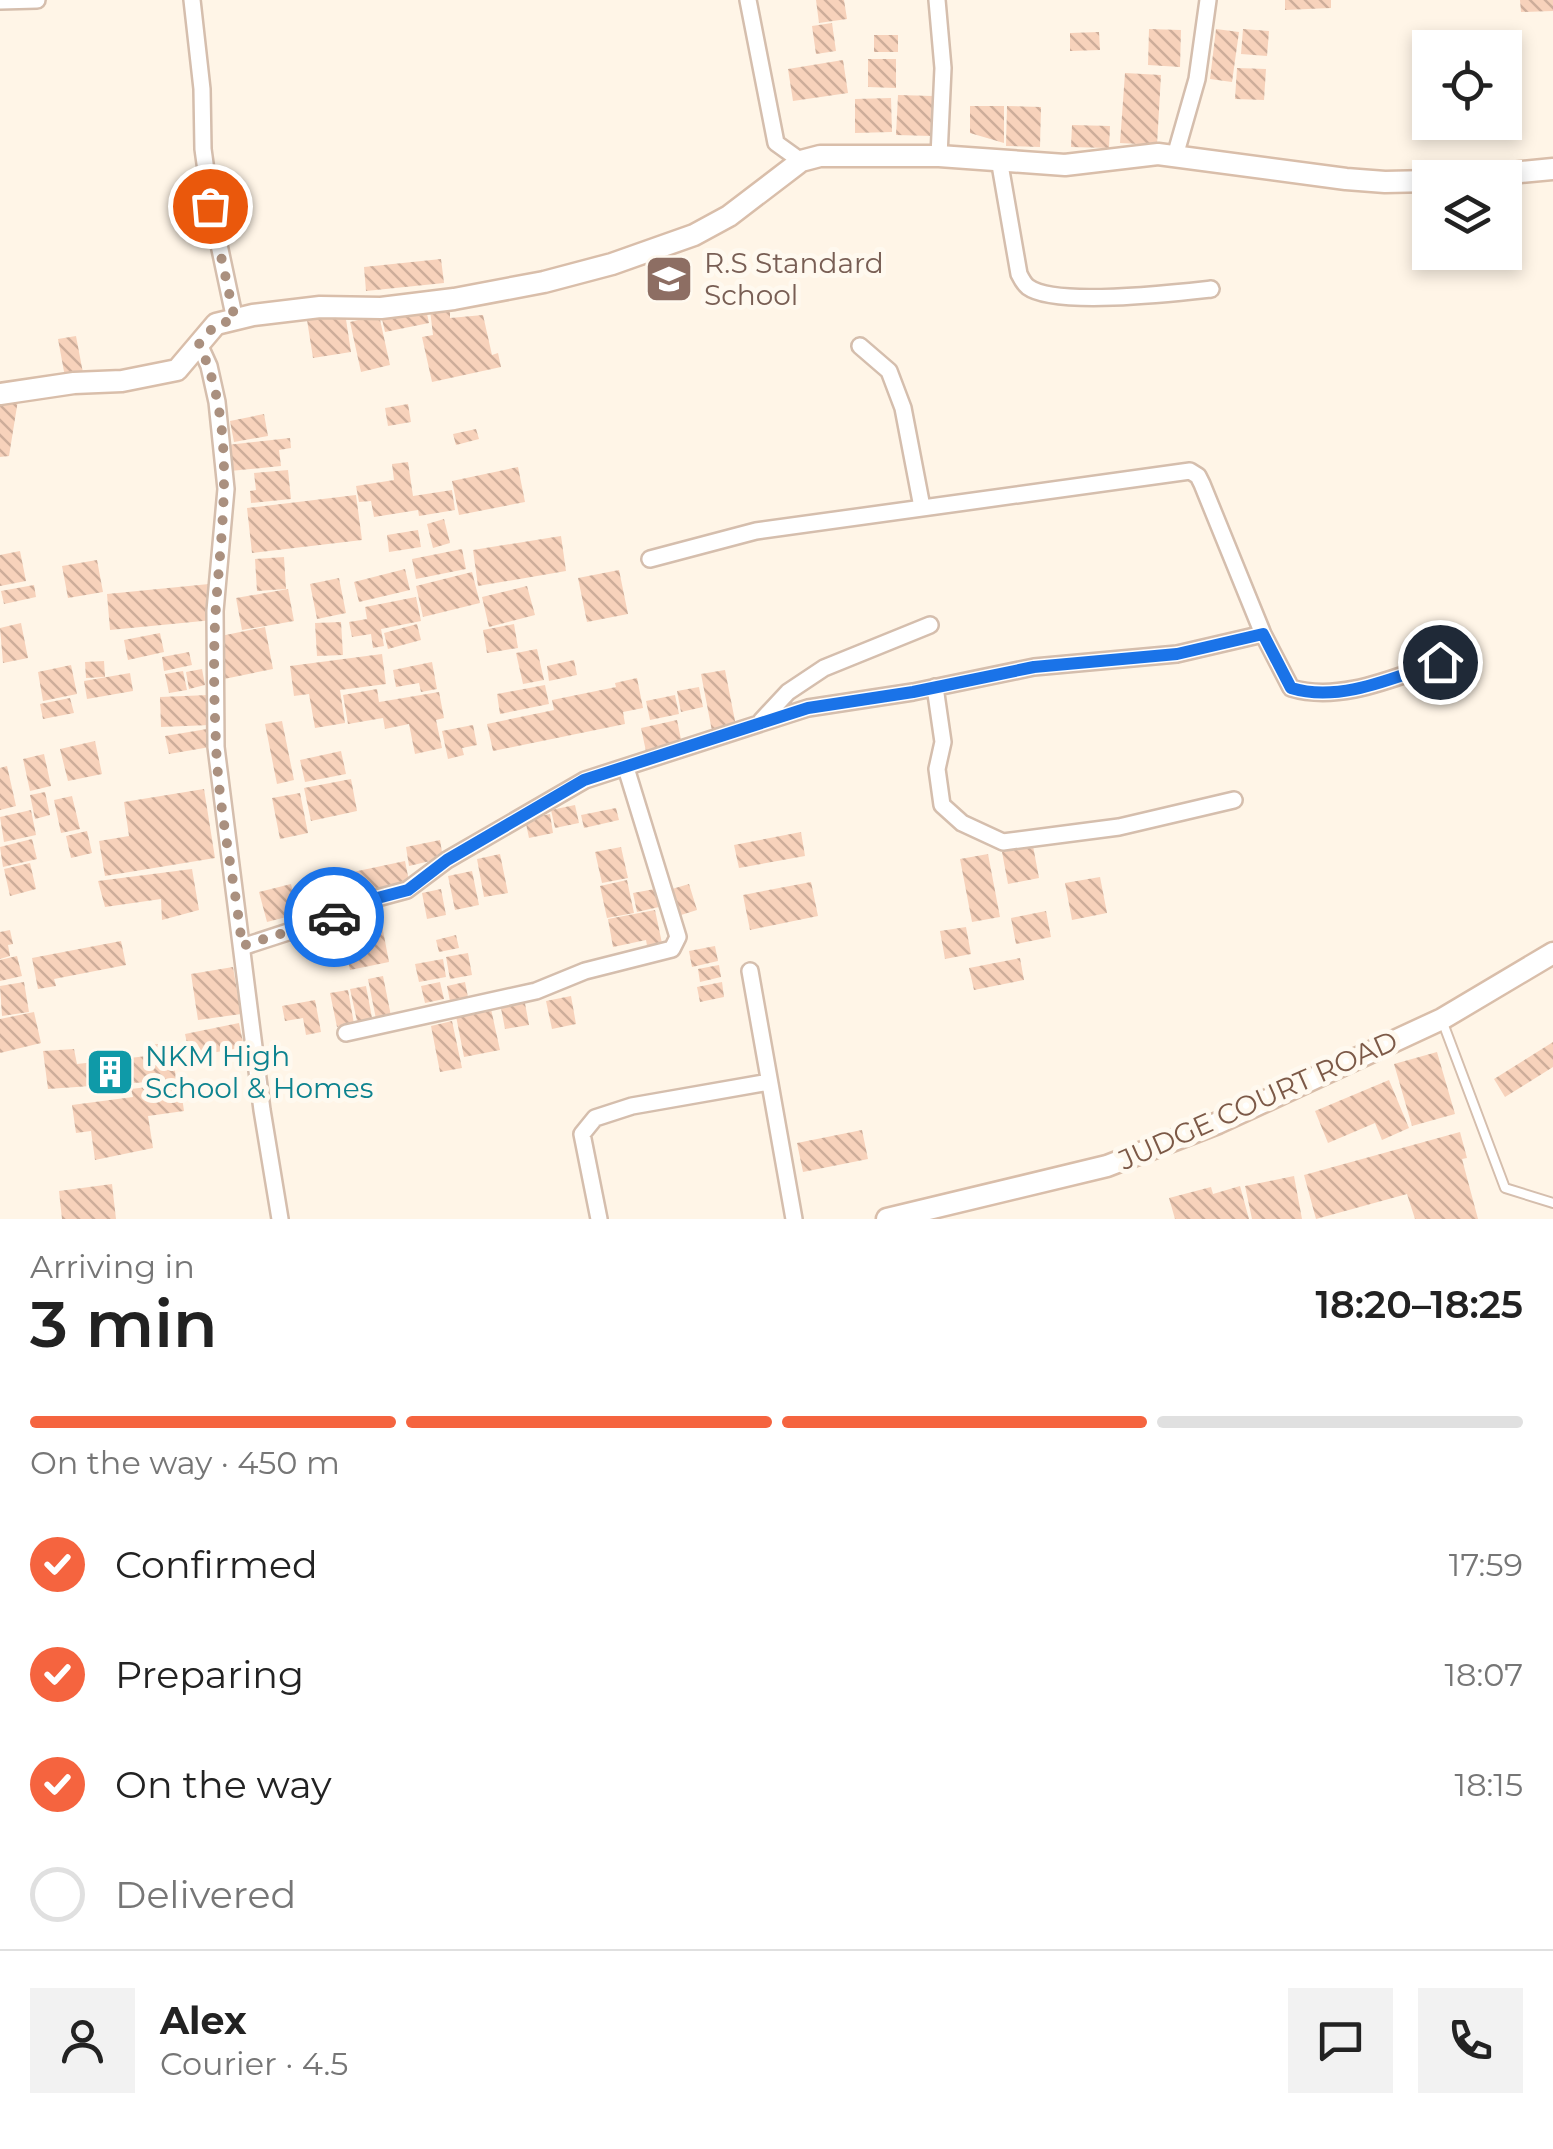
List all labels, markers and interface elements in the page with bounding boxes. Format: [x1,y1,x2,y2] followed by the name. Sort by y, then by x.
[1412,30,1522,270] map controls
[1412,30,1522,140] button: locate
[1412,160,1522,270] button: layers
[168,164,253,249] pin
[183,179,238,234] icon: bag
[704,246,884,312] place label: R.S Standard School
[643,253,695,305] school or university icon: R.S Standard School
[1398,620,1483,705] pin
[1413,635,1468,690] icon: home
[284,867,384,967] courier
[307,890,362,945] icon: car
[1112,1023,1403,1177] street label: JUDGE COURT ROAD
[145,1039,373,1105] place label: NKM High School & Homes
[84,1046,136,1098] building icon: NKM High School & Homes
[30,1247,195,1286] text: Arriving in
[1316,1281,1523,1328] text: 18:20–18:25
[30,1284,218,1363] text: 3 min
[30,1443,340,1482] text: On the way · 450 m
[30,1537,85,1592] icon: check
[115,1541,318,1588] text: Confirmed
[1449,1545,1523,1584] text: 17:59
[30,1647,85,1702] icon: check
[115,1651,304,1698] text: Preparing
[1444,1655,1523,1694] text: 18:07
[30,1757,85,1812] icon: check
[115,1761,332,1808] text: On the way
[1455,1765,1523,1804] text: 18:15
[115,1871,296,1918] text: Delivered
[30,1988,135,2093] button: person
[1288,1988,1393,2093] button: chat
[1418,1988,1523,2093] button: phone
[160,1997,247,2044] text: Alex
[160,2044,348,2083] text: Courier · 4.5

